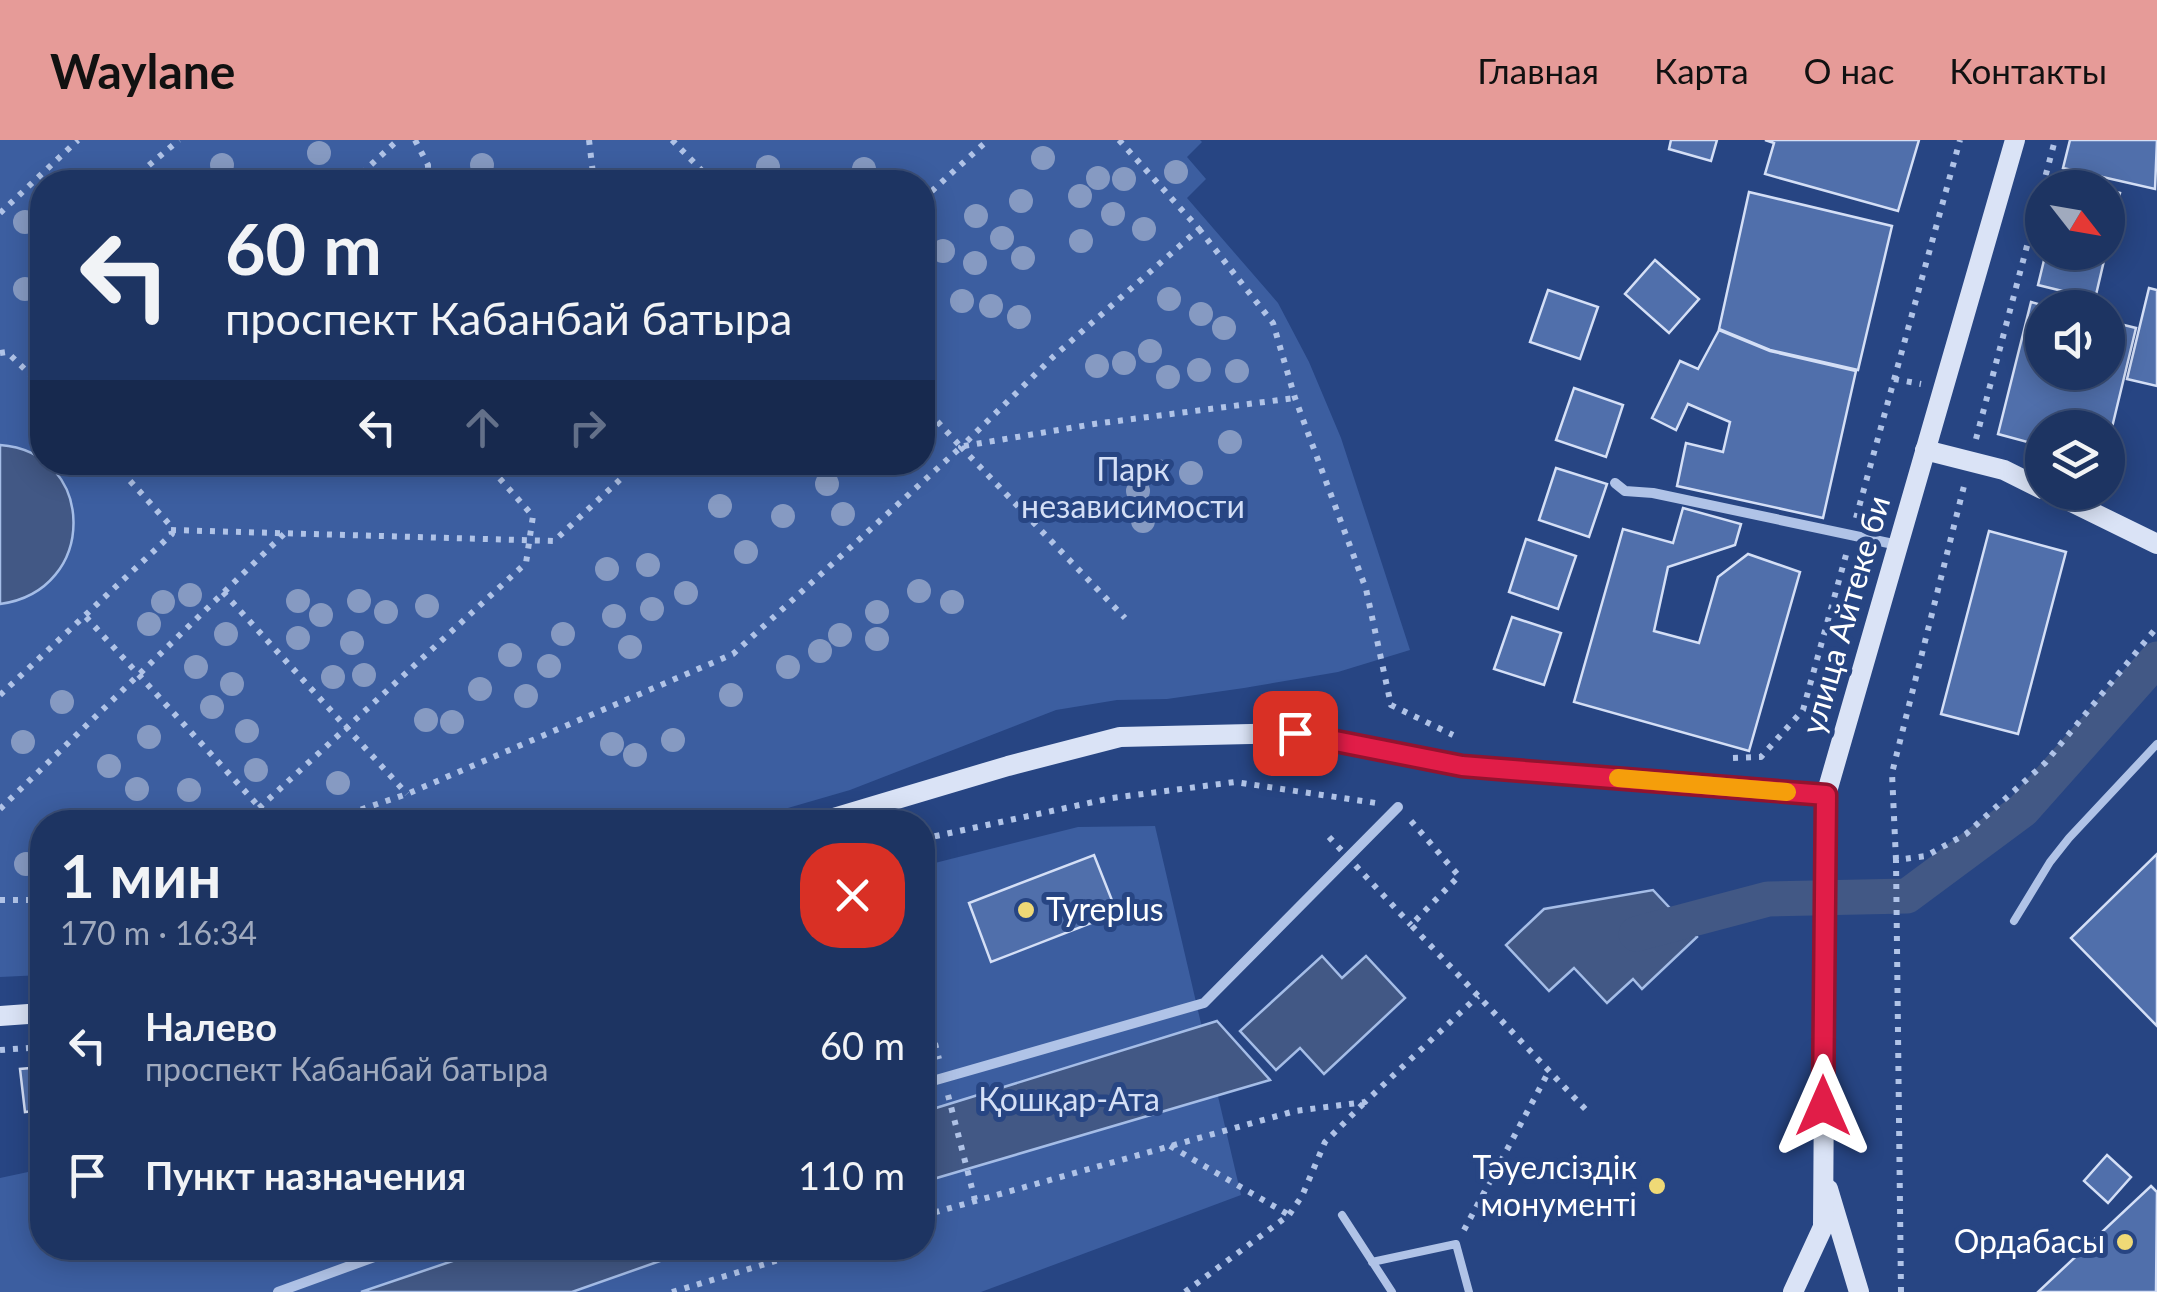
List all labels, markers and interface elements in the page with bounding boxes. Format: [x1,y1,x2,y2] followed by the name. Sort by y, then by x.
[50,42,235,99] text: Waylane
[1477,49,1599,91] text: Главная
[1654,49,1749,91] text: Карта
[1804,49,1894,91] text: О нас
[1949,49,2107,91] text: Контакты
[2025,170,2125,270] north arrow
[2025,170,2125,510] map controls
[225,206,382,290] text: 60 m
[60,210,190,340] icon: left
[2025,290,2125,390] button: sound
[225,291,792,345] text: проспект Кабанбай батыра
[350,400,405,455] icon: left
[455,400,510,455] icon: ahead
[560,400,615,455] icon: right
[2025,410,2125,510] button: layers
[1021,449,1245,525] park label: Парк независимости
[1792,491,1897,738] street label: улица Айтеке би
[1253,691,1338,776] pin
[1268,706,1323,761] icon: arrive
[60,839,222,911] text: 1 мин
[800,843,905,948] button: close
[1046,889,1164,928] place label: Tyreplus
[1015,899,1037,921] marker: Tyreplus
[60,913,257,952] text: 170 m · 16:34
[145,1003,277,1049] text: Налево
[60,1018,115,1073] icon: left
[820,1022,905,1068] text: 60 m
[145,1049,549,1088] text: проспект Кабанбай батыра
[1771,1054,1875,1158] position arrow
[978,1079,1160,1118] park label: Қошқар-Ата
[1472,1147,1637,1223] place label: Тәуелсіздік монументі
[60,1148,115,1203] icon: arrive
[145,1152,466,1198] text: Пункт назначения
[798,1152,905,1198] text: 110 m
[1646,1175,1668,1197] marker: Тәуелсіздік монументі
[1954,1221,2105,1260] place label: Ордабасы
[2114,1231,2136,1253] marker: Ордабасы

